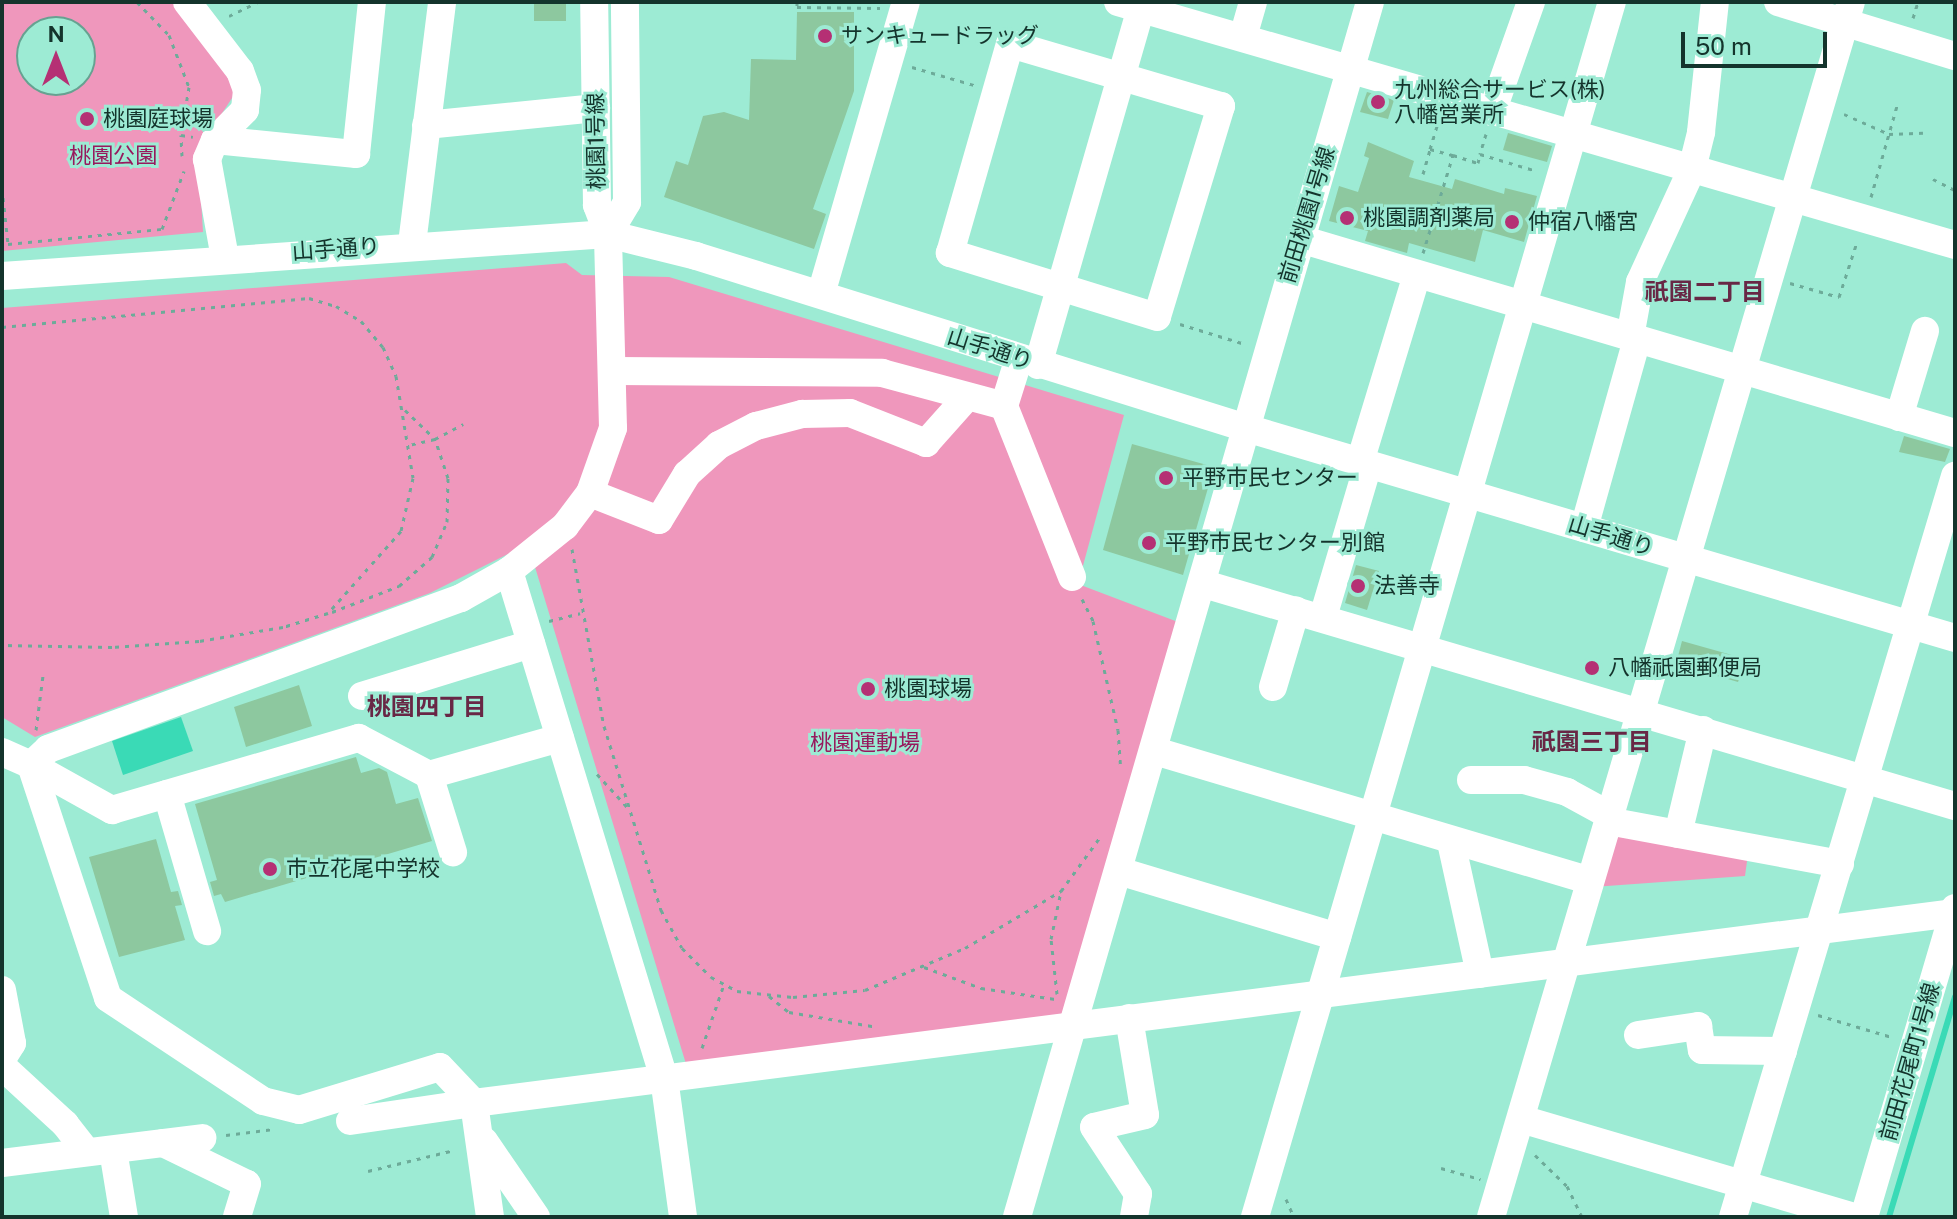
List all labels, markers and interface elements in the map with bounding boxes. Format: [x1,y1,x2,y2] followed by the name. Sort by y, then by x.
[16,16,96,96] north arrow
[1685,16,1831,66] scale bar
[47,21,65,47] text: N
[841,23,1039,49] place label: サンキュードラッグ
[816,27,834,45] marker: サンキュードラッグ
[1695,32,1752,60] text: 50 m
[1394,76,1605,128] place label: 九州総合サービス(株) 八幡営業所
[582,92,610,190] street label: 桃園1号線
[1369,93,1387,111] marker: 九州総合サービス(株) 八幡営業所
[103,106,213,132] place label: 桃園庭球場
[78,110,96,128] marker: 桃園庭球場
[69,143,157,169] park label: 桃園公園
[1274,144,1340,286] street label: 前田桃園1号線
[1363,205,1495,231] place label: 桃園調剤薬局
[1338,209,1356,227] marker: 桃園調剤薬局
[1528,209,1638,235] place label: 仲宿八幡宮
[1503,213,1521,231] marker: 仲宿八幡宮
[291,233,381,265] street label: 山手通り
[1645,278,1765,306] district label: 祇園二丁目
[944,323,1036,375] street label: 山手通り
[1182,465,1358,491] place label: 平野市民センター
[1157,469,1175,487] marker: 平野市民センター
[1565,511,1657,561] street label: 山手通り
[1165,530,1385,556] place label: 平野市民センター別館
[1140,534,1158,552] marker: 平野市民センター別館
[1374,573,1440,599] place label: 法善寺
[1349,577,1367,595] marker: 法善寺
[1608,655,1762,681] place label: 八幡祇園郵便局
[1583,659,1601,677] marker: 八幡祇園郵便局
[884,676,972,702] place label: 桃園球場
[859,680,877,698] marker: 桃園球場
[367,693,487,721] district label: 桃園四丁目
[1532,728,1652,756] district label: 祇園三丁目
[810,730,920,756] park label: 桃園運動場
[286,856,440,882] place label: 市立花尾中学校
[261,860,279,878] marker: 市立花尾中学校
[1875,980,1945,1144] street label: 前田花尾町1号線

